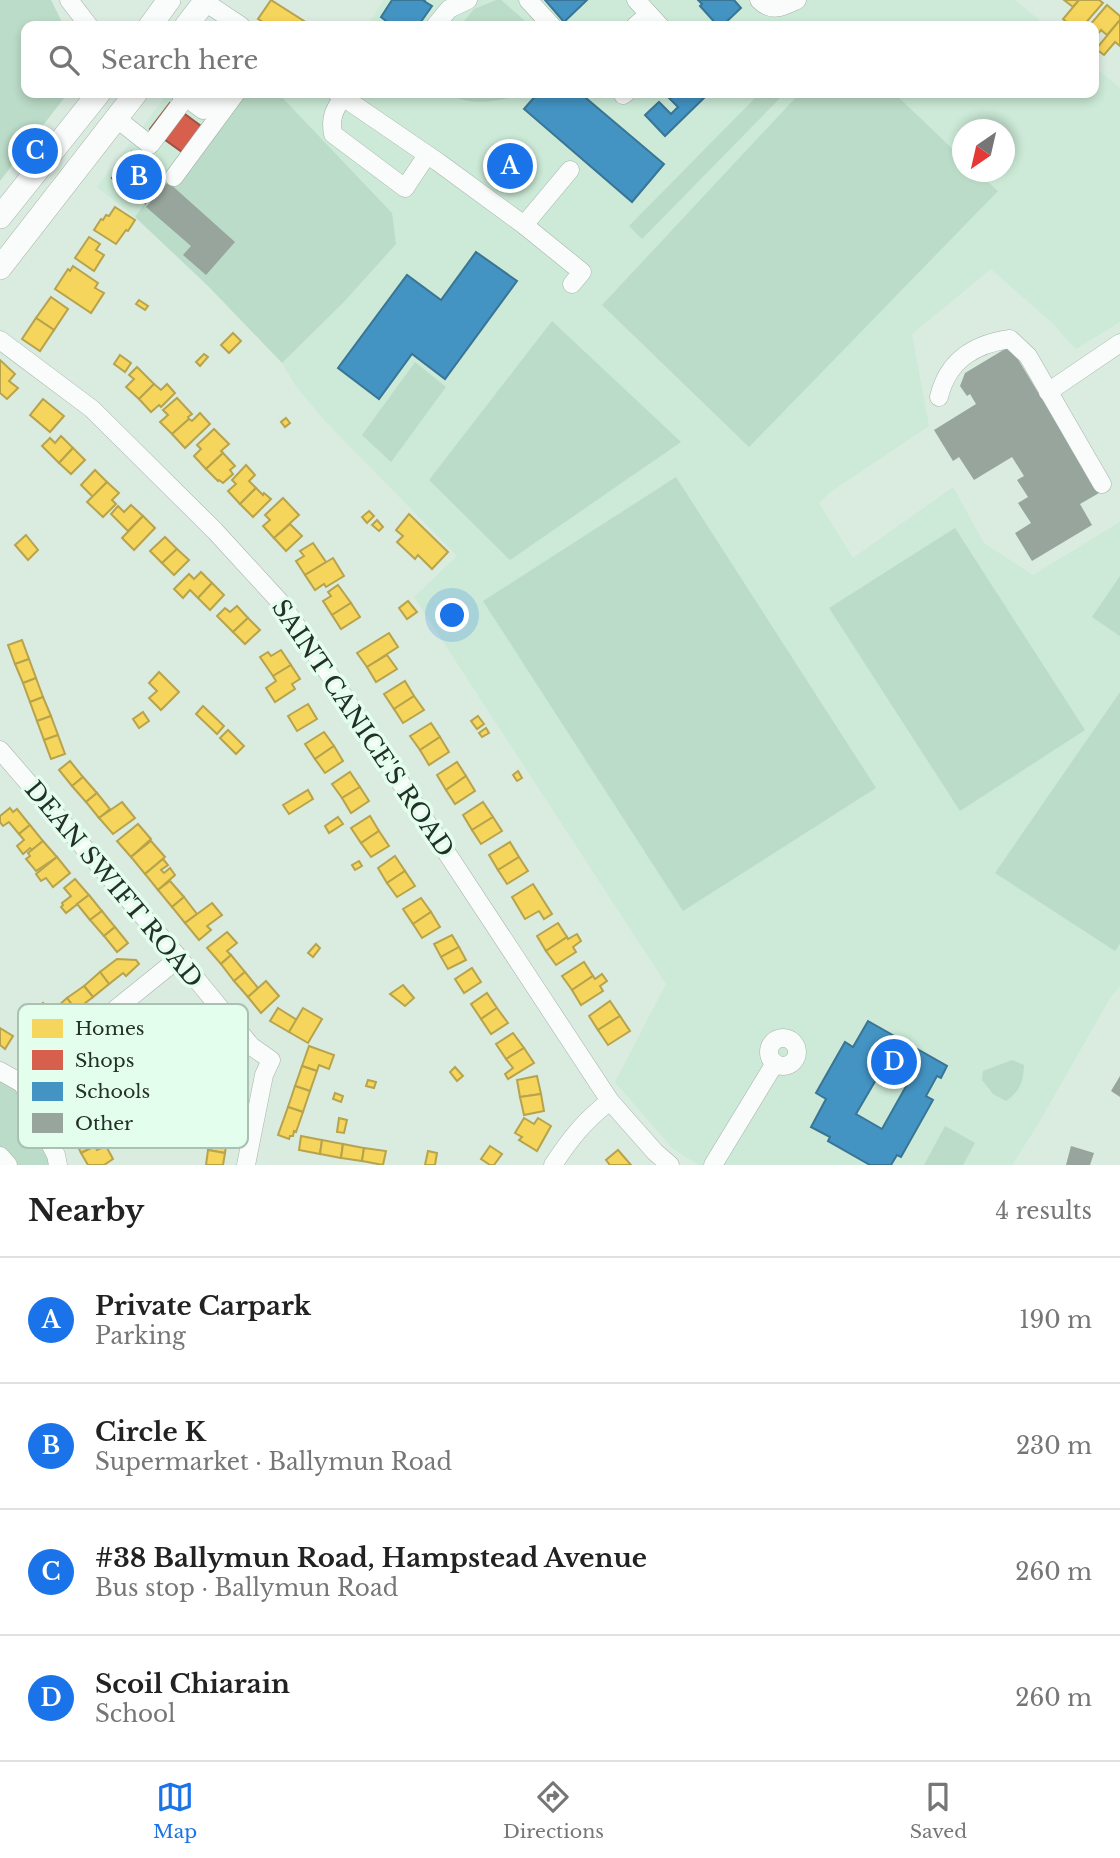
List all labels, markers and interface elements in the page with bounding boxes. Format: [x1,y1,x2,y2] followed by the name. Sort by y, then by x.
[21,21,1099,98] search box
[45,41,83,79] icon: search
[101,44,258,76] text: Search here
[952,119,1015,182] north arrow
[12,125,58,177] pin: C
[487,140,533,192] pin: A
[116,151,162,203] pin: B
[266,594,460,862] street label: SAINT CANICE'S ROAD
[435,598,469,632] your location
[19,775,209,993] street label: DEAN SWIFT ROAD
[18,1004,248,1148] legend
[75,1017,144,1040] text: Homes
[871,1036,917,1088] pin: D
[75,1049,134,1072] text: Shops
[75,1080,150,1103] text: Schools
[75,1112,133,1135] text: Other
[28,1192,144,1229] text: Nearby
[996,1197,1092,1225] text: 4 results
[95,1290,311,1322] text: Private Carpark
[42,1306,60,1334] text: A
[1019,1306,1092,1334] text: 190 m
[95,1322,186,1350] text: Parking
[95,1416,206,1448] text: Circle K
[42,1432,60,1460] text: B
[1016,1432,1092,1460] text: 230 m
[95,1448,452,1476] text: Supermarket · Ballymun Road
[95,1542,647,1574] text: #38 Ballymun Road, Hampstead Avenue
[42,1558,60,1586] text: C
[1015,1558,1092,1586] text: 260 m
[95,1574,398,1602] text: Bus stop · Ballymun Road
[95,1668,290,1700] text: Scoil Chiarain
[40,1684,62,1712] text: D
[1015,1684,1092,1712] text: 260 m
[95,1700,176,1728] text: School
[153,1778,197,1843] tab: Map
[503,1778,604,1843] tab: Directions
[910,1778,967,1843] tab: Saved

